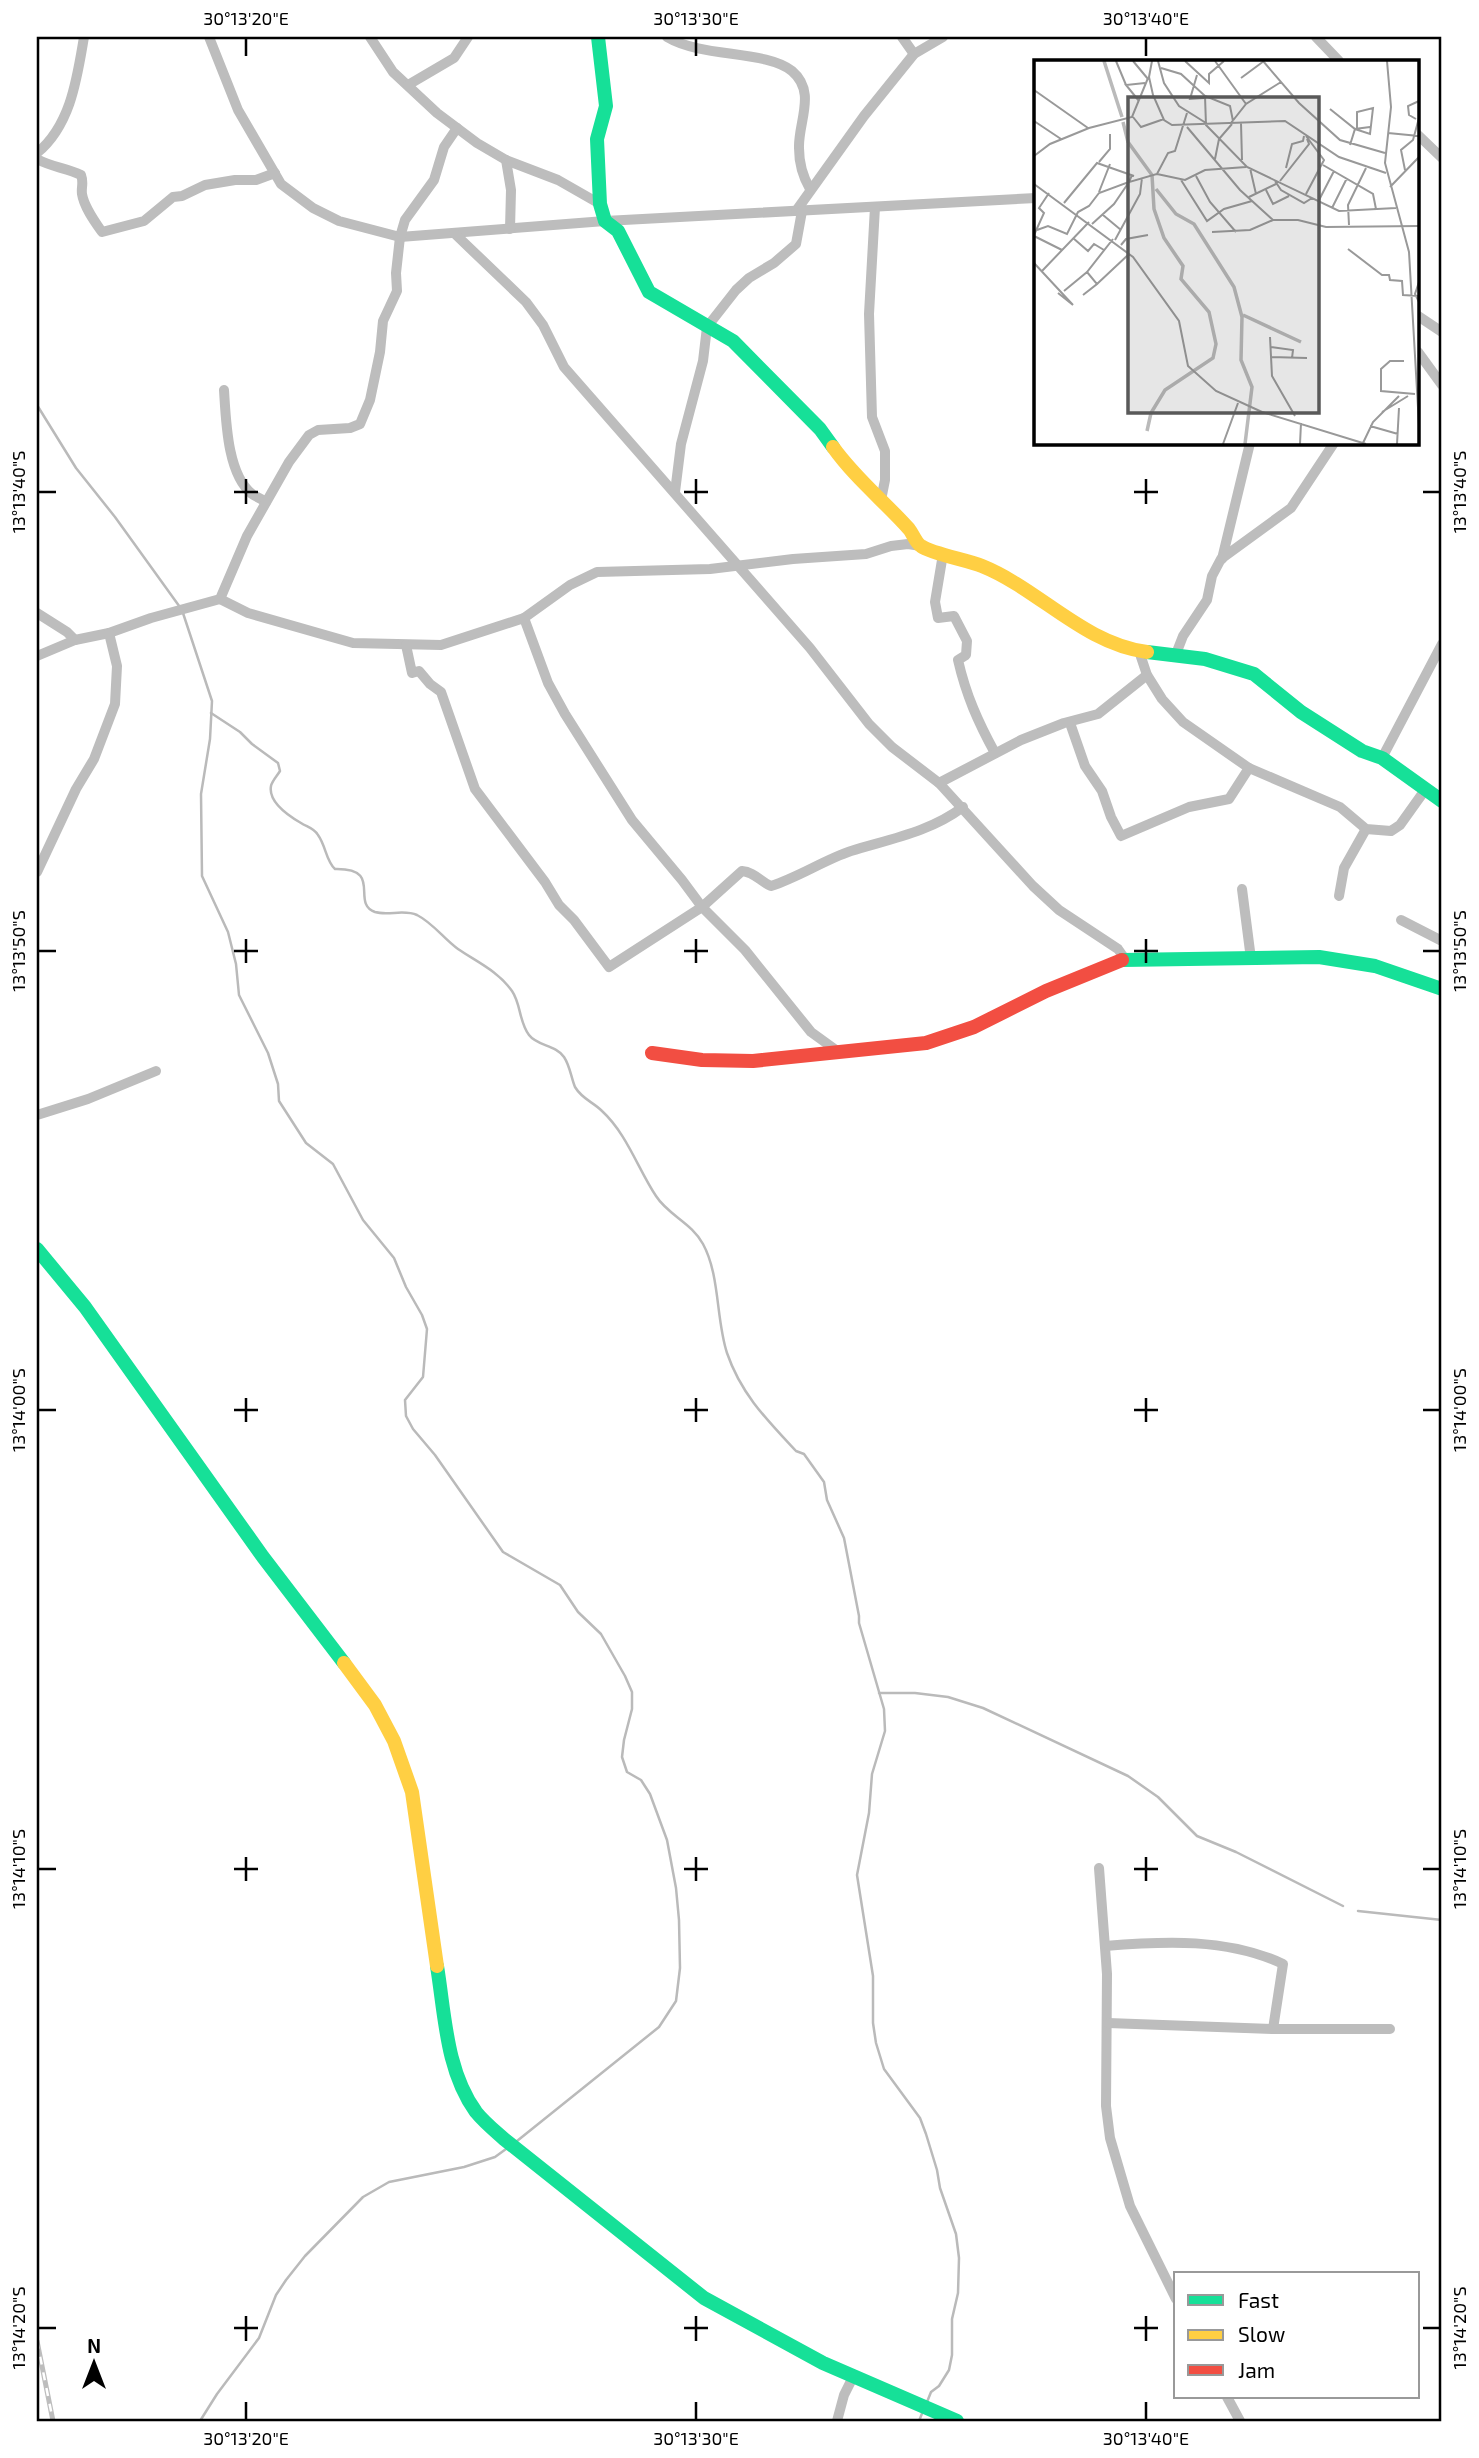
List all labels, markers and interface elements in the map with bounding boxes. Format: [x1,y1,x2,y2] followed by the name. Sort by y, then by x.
[203,7,289,29] text: 30°13'20"E
[653,7,739,29] text: 30°13'30"E
[1103,7,1189,29] text: 30°13'40"E
[1034,60,1420,444] inset map
[7,451,29,533] text: 13°13'40"S
[1448,451,1470,533] text: 13°13'40"S
[7,910,29,992] text: 13°13'50"S
[1448,910,1470,992] text: 13°13'50"S
[7,1368,29,1452] text: 13°14'00"S
[1448,1368,1470,1452] text: 13°14'00"S
[7,1829,29,1909] text: 13°14'10"S
[1448,1829,1470,1909] text: 13°14'10"S
[1174,2272,1420,2398] legend
[7,2286,29,2370] text: 13°14'20"S
[1448,2286,1470,2370] text: 13°14'20"S
[1238,2287,1279,2312] text: Fast
[1238,2321,1285,2346] text: Slow
[60,2328,130,2398] north arrow
[87,2334,101,2357] text: N
[1238,2357,1275,2382] text: Jam
[203,2427,289,2449] text: 30°13'20"E
[653,2427,739,2449] text: 30°13'30"E
[1103,2427,1189,2449] text: 30°13'40"E

